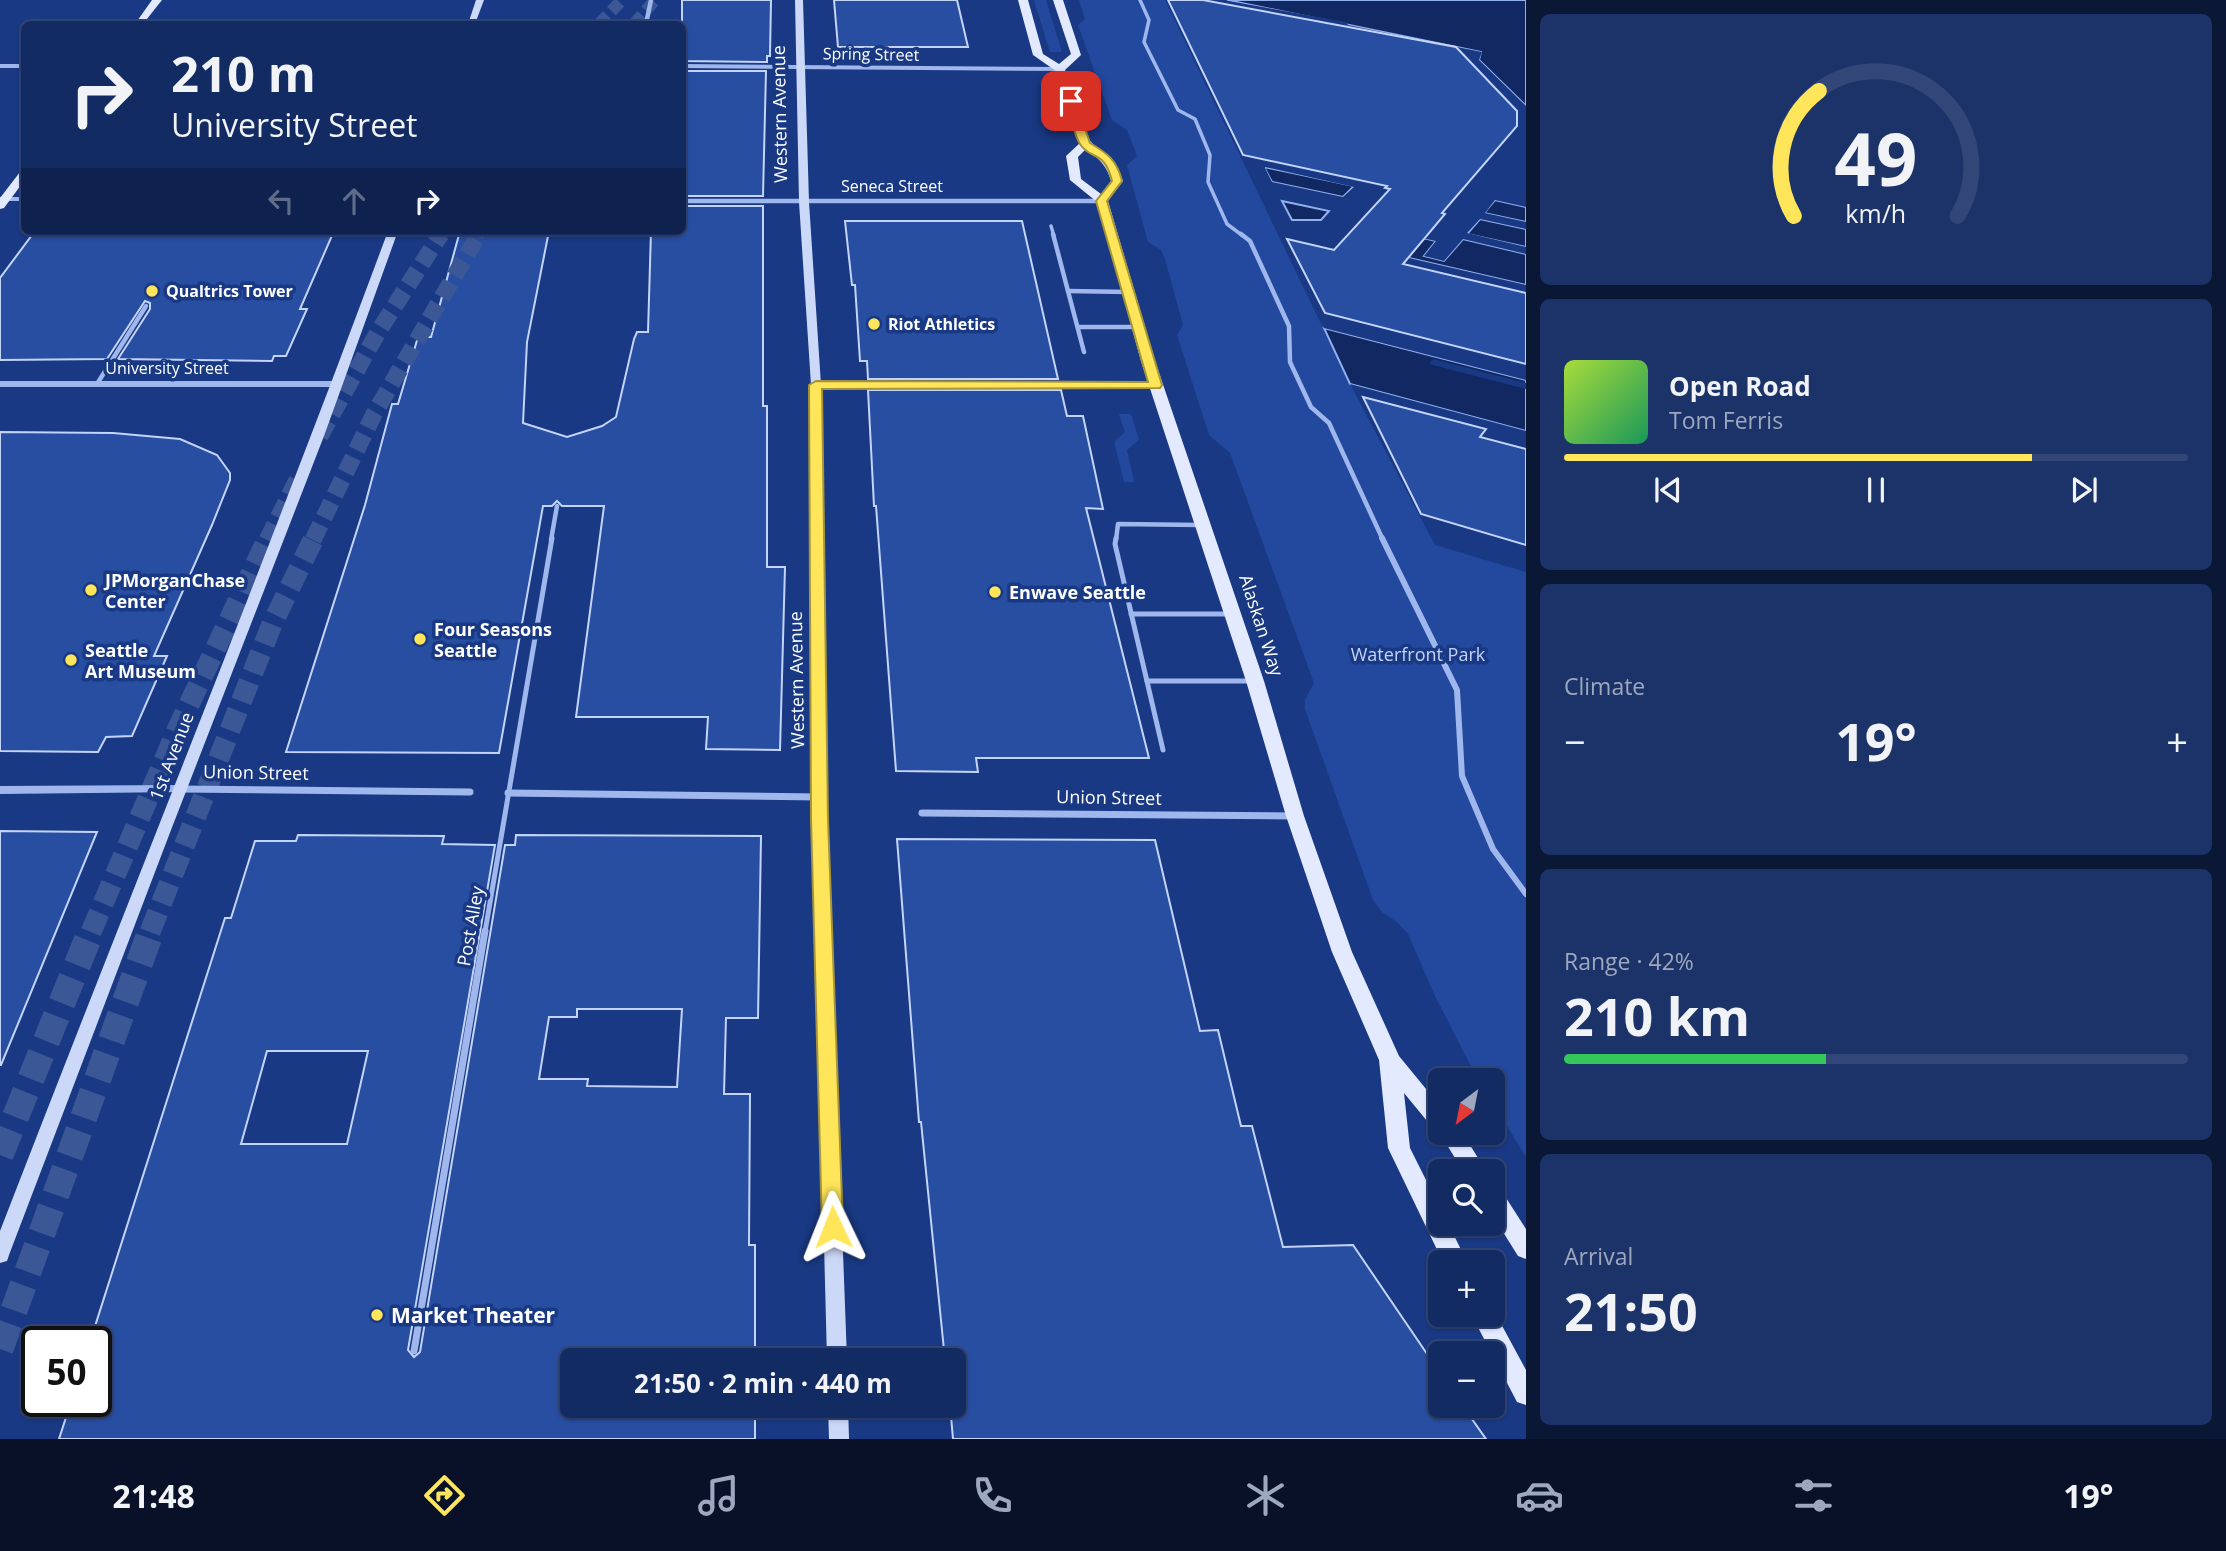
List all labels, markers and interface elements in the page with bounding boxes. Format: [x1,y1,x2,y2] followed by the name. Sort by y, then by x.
[171,40,316,106] text: 210 m
[823,42,920,66] street label: Spring Street
[766,45,792,183] street label: Western Avenue
[56,49,147,140] icon: right
[1041,71,1101,131] pin
[1052,82,1090,120] icon: arrive
[171,103,418,146] text: University Street
[1834,108,1918,207] text: 49
[841,175,943,197] street label: Seneca Street
[262,182,300,220] icon: left
[335,182,373,220] icon: ahead
[408,182,446,220] icon: right
[1846,195,1906,229] text: km/h
[166,280,293,302] place label: Qualtrics Tower
[144,283,160,299] marker: Qualtrics Tower
[888,313,995,335] place label: Riot Athletics
[866,316,882,332] marker: Riot Athletics
[105,357,229,379] street label: University Street
[1669,368,1811,404] text: Open Road
[1669,404,1783,436] text: Tom Ferris
[1649,471,1687,509] icon: previous
[1857,471,1895,509] icon: pause
[2065,471,2103,509] icon: next
[103,568,245,613] place label: JPMorganChase Center
[1234,571,1290,680] street label: Alaskan Way
[1009,580,1146,604] place label: Enwave Seattle
[83,582,99,598] marker: JPMorganChase Center
[987,584,1003,600] marker: Enwave Seattle
[783,611,809,749] street label: Western Avenue
[434,617,552,662] place label: Four Seasons Seattle
[412,631,428,647] marker: Four Seasons Seattle
[85,638,196,683] place label: Seattle Art Museum
[1351,642,1486,666] park label: Waterfront Park
[63,652,79,668] marker: Seattle Art Museum
[1564,670,1645,702] text: Climate
[1835,705,1917,776] text: 19°
[143,708,199,804] street label: 1st Avenue
[1564,715,1586,767] text: −
[2166,715,2188,767] text: +
[203,759,309,785] street label: Union Street
[1056,784,1162,810] street label: Union Street
[451,883,489,968] street label: Post Alley
[1564,945,1694,977] text: Range · 42%
[1564,980,1750,1051] text: 210 km
[1428,1068,1505,1144] north arrow
[1428,1068,1505,1418] map controls
[1428,1159,1505,1236] button: search
[796,1190,870,1264] position arrow
[1564,1240,1633,1272] text: Arrival
[1428,1250,1505,1327] button: +
[1564,1275,1698,1346] text: 21:50
[391,1301,556,1329] place label: Market Theater
[369,1307,385,1323] marker: Market Theater
[21,1326,112,1417] speed limit sign: 50
[1428,1341,1505,1418] button: −
[634,1365,892,1401] text: 21:50 · 2 min · 440 m
[420,1471,469,1520] icon: directions
[694,1471,743,1520] icon: music
[968,1471,1017,1520] icon: phone
[1241,1471,1290,1520] icon: climate
[1515,1471,1564,1520] icon: car
[1789,1471,1838,1520] icon: filters
[112,1474,195,1517] text: 21:48
[2063,1474,2114,1517] text: 19°

